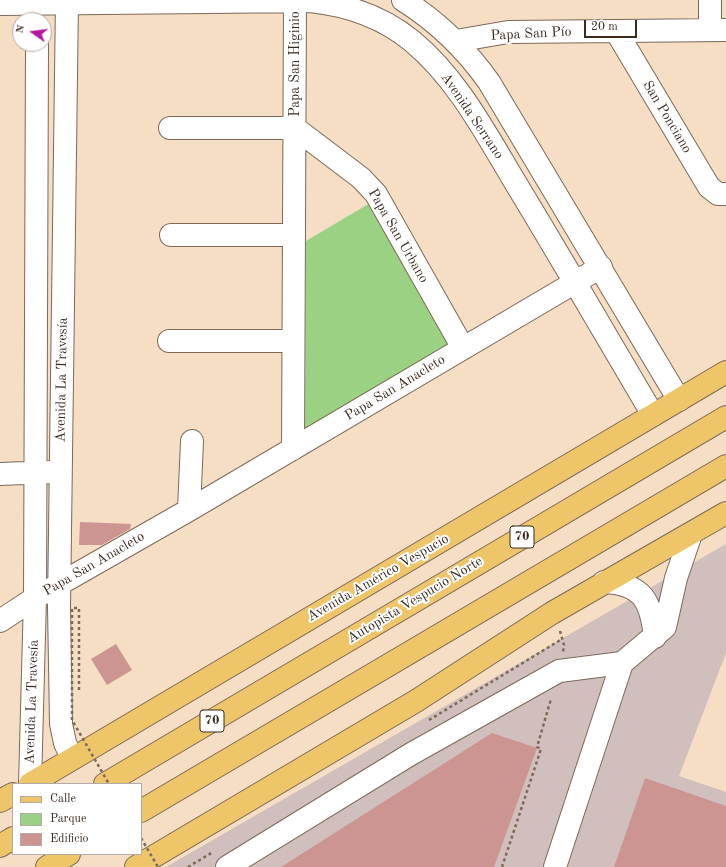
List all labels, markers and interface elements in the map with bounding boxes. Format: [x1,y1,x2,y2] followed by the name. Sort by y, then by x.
[287,11,303,117] street label: Papa San Higinio
[12,12,52,52] north arrow
[586,12,639,38] scale bar
[591,21,618,33] text: 20 m
[490,23,572,45] street label: Papa San Pío
[14,24,27,35] text: N
[437,70,507,162] street label: Avenida Serrano
[639,78,695,156] street label: San Ponciano
[364,186,432,286] street label: Papa San Urbano
[53,317,71,443] street label: Avenida La Travesía
[342,351,448,425] street label: Papa San Anacleto
[510,526,534,548] road number: 70
[40,528,148,600] street label: Papa San Anacleto
[304,531,452,625] street label: Avenida Américo Vespucio
[344,553,486,647] street label: Autopista Vespucio Norte
[21,639,43,765] street label: Avenida La Travesía
[200,710,224,732] road number: 70
[12,783,142,855] legend
[50,793,76,805] text: Calle
[50,813,86,825] text: Parque
[50,833,89,845] text: Edificio

